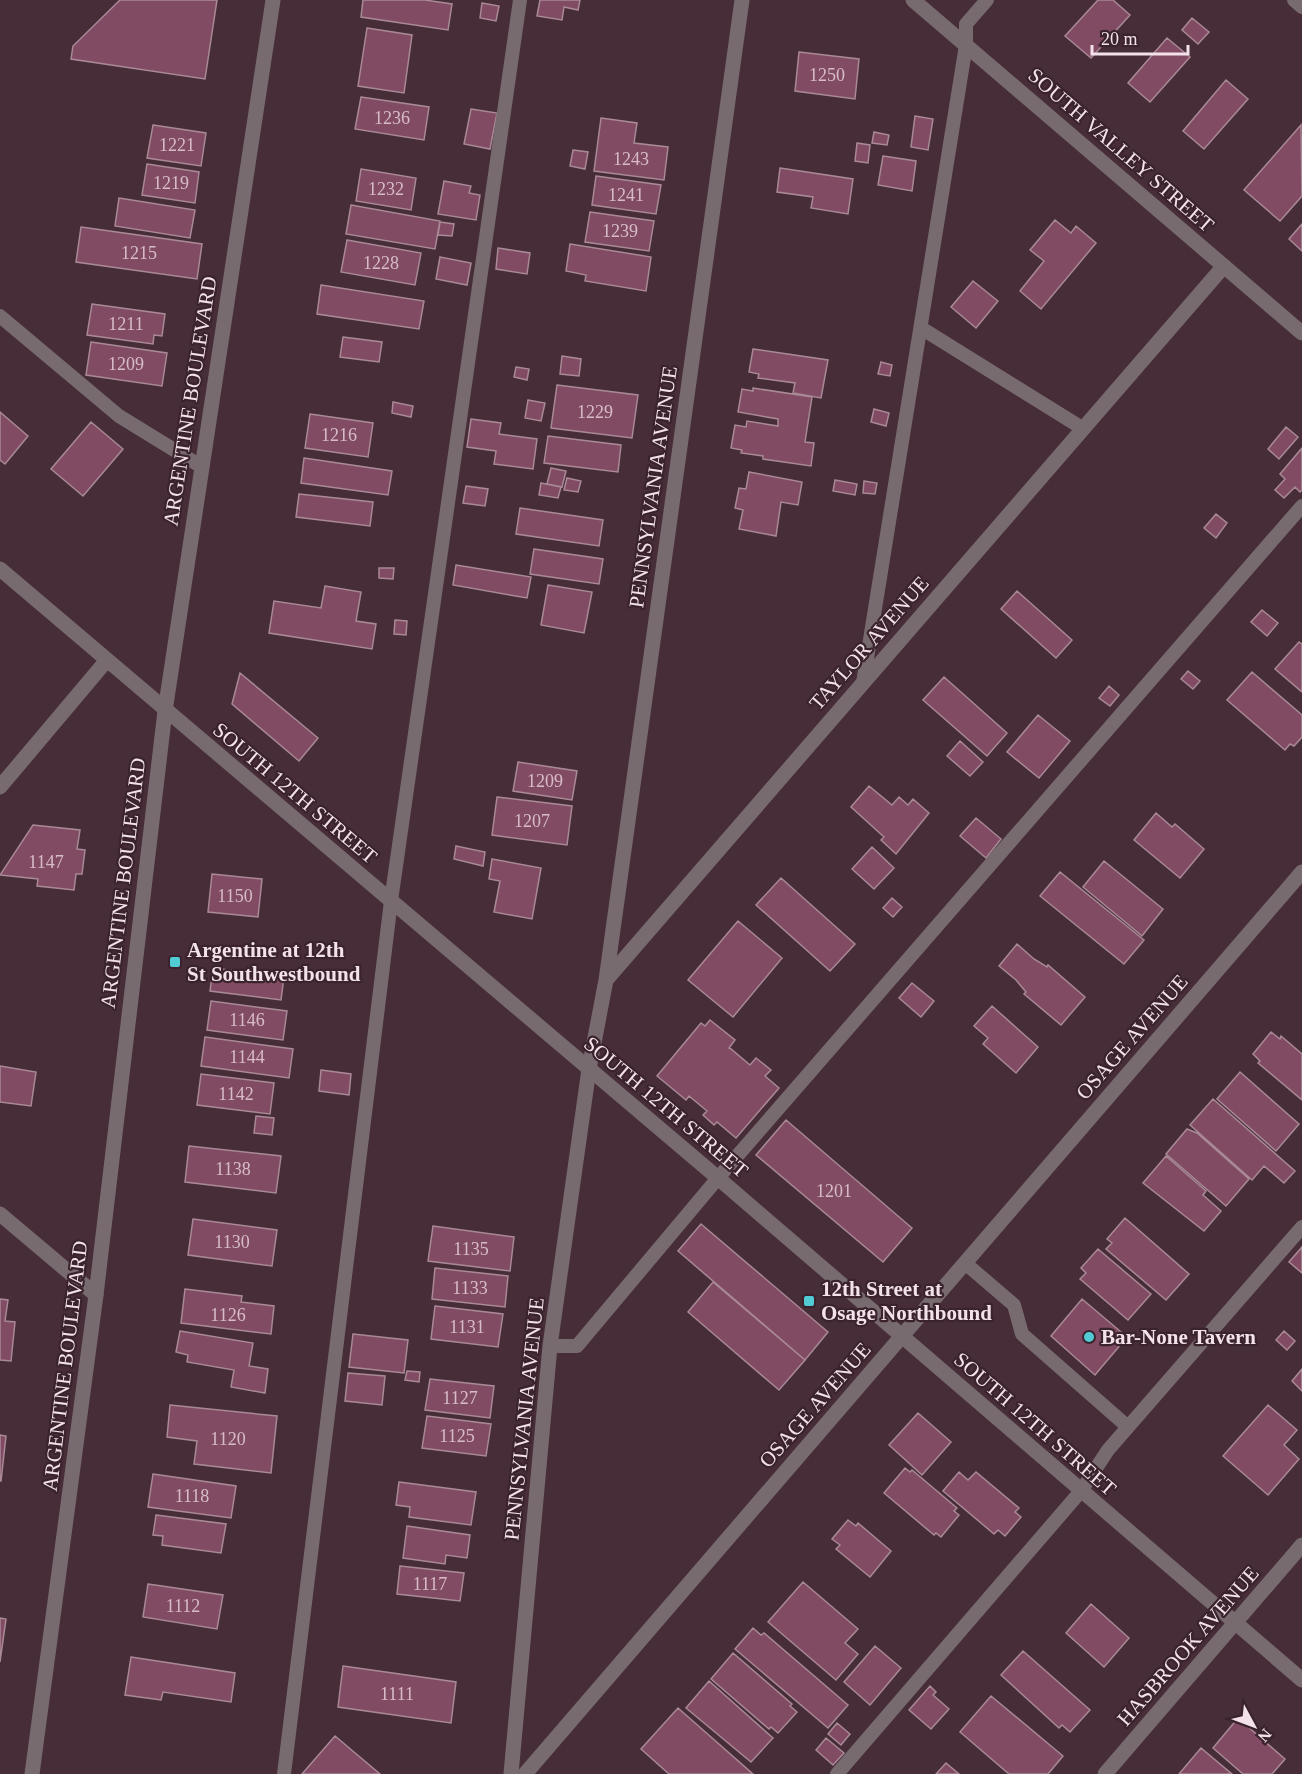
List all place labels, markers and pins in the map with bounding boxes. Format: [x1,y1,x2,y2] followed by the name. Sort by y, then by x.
[187,938,361,986] place label: Argentine at 12th St Southwestbound
[168,955,182,969] marker: Argentine at 12th St Southwestbound
[821,1277,992,1325] place label: 12th Street at Osage Northbound
[802,1294,816,1308] marker: 12th Street at Osage Northbound
[1101,1325,1256,1349] place label: Bar-None Tavern
[1082,1330,1096,1344] marker: Bar-None Tavern

